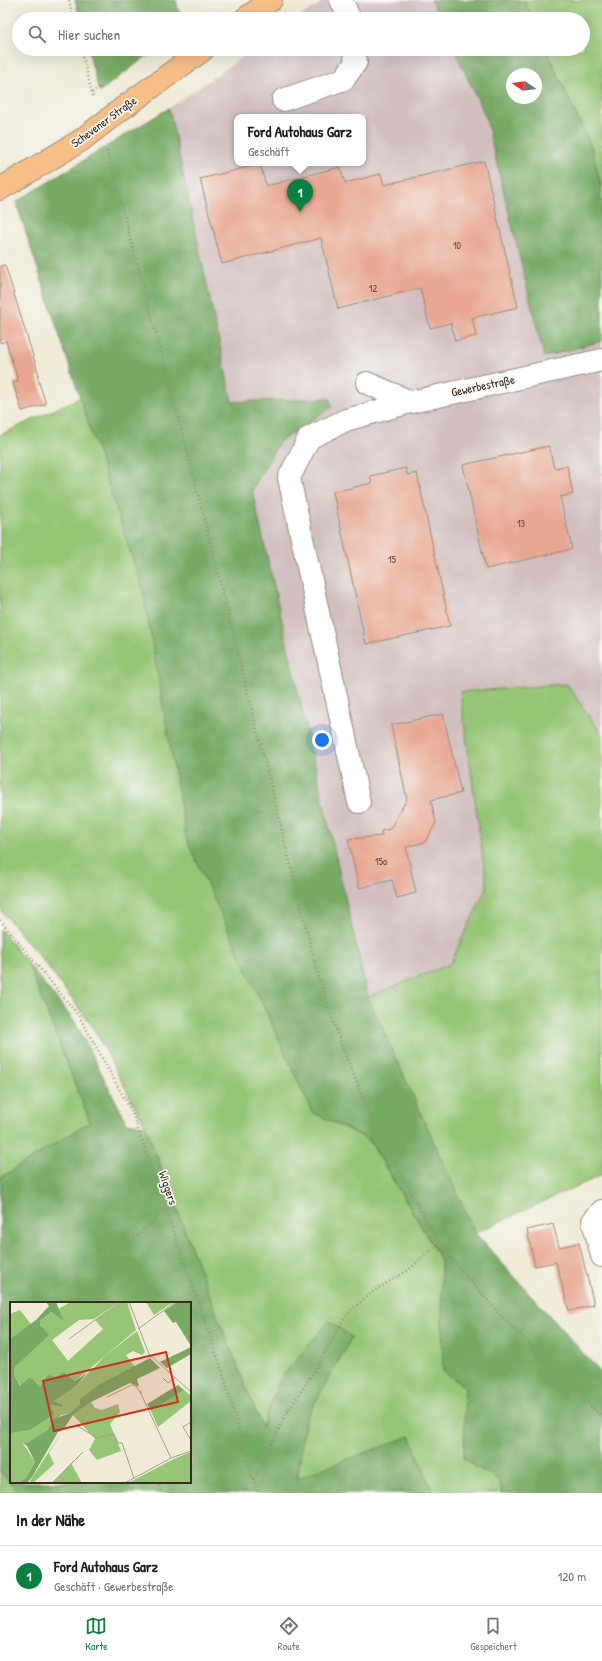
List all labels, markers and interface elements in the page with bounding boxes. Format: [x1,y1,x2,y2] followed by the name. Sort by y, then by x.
[12,12,590,56] search box
[26,23,48,45] icon: search
[58,24,120,45] text: Hier suchen
[506,68,542,104] north arrow
[67,92,140,151] street label: Schevener Straße
[234,114,366,166] popup
[248,121,352,142] text: Ford Autohaus Garz
[248,142,289,160] text: Geschäft
[287,179,313,212] pin: 1
[453,239,462,252] house number: 10
[369,282,377,295] house number: 12
[450,370,516,401] street label: Gewerbestraße
[517,517,526,530] house number: 13
[388,553,397,566] house number: 15
[312,730,332,750] your location
[375,855,387,868] house number: 15a
[155,1169,182,1207] street label: Wiggers
[10,1302,191,1483] inset map
[16,1508,85,1531] text: In der Nähe
[54,1556,158,1577] text: Ford Autohaus Garz
[27,1567,31,1585] text: 1
[558,1567,586,1585] text: 120 m
[54,1577,174,1595] text: Geschäft · Gewerbestraße
[85,1615,108,1653] tab: Karte
[278,1615,300,1653] tab: Route
[470,1615,517,1653] tab: Gespeichert

